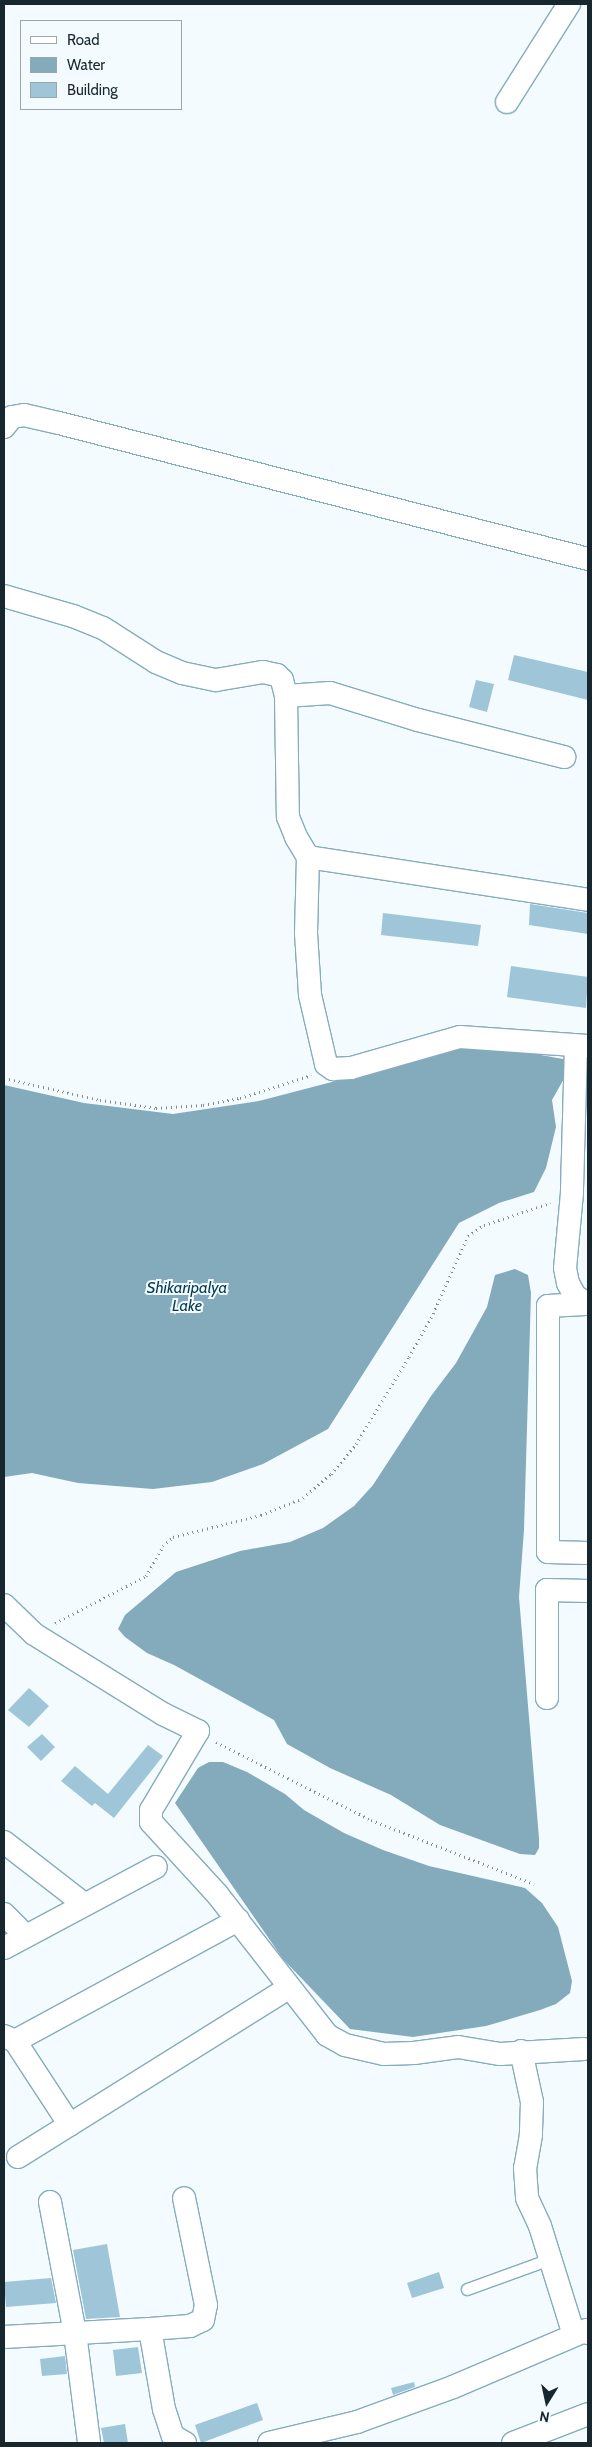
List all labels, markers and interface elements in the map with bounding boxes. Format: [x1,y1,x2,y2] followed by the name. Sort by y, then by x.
[20,20,182,110] legend
[67,31,100,49] text: Road
[67,56,105,74] text: Water
[67,81,118,99] text: Building
[147,1278,227,1316] water label: Shikaripalya Lake
[522,2377,572,2427] north arrow
[538,2407,551,2426] text: N

